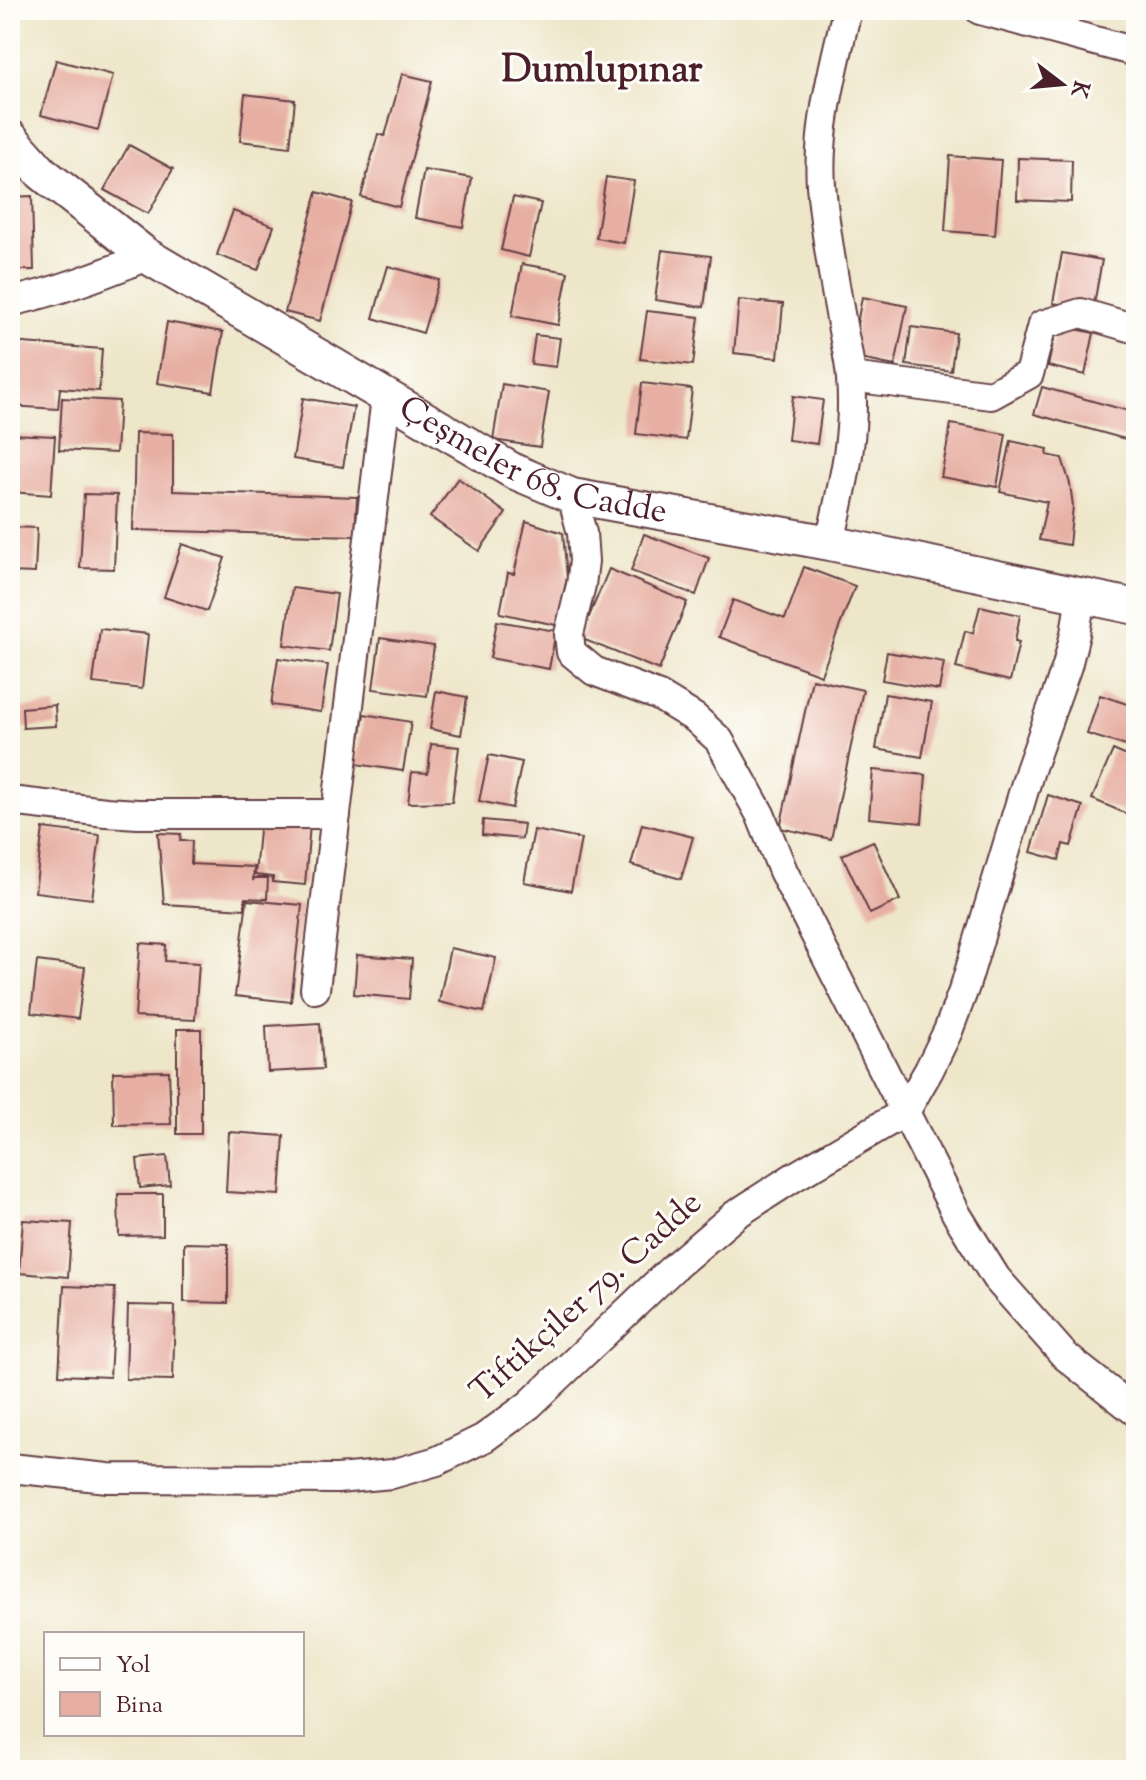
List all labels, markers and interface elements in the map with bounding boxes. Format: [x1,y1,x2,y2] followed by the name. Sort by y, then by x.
[1022,44,1102,124] north arrow
[501,45,703,99] district label: Dumlupınar
[1061,77,1096,101] text: K
[389,384,671,537] street label: Çeşmeler 68. Cadde
[460,1180,714,1416] street label: Tiftikçiler 79. Cadde
[44,1632,304,1736] legend
[116,1649,151,1683] text: Yol
[116,1689,163,1723] text: Bina

